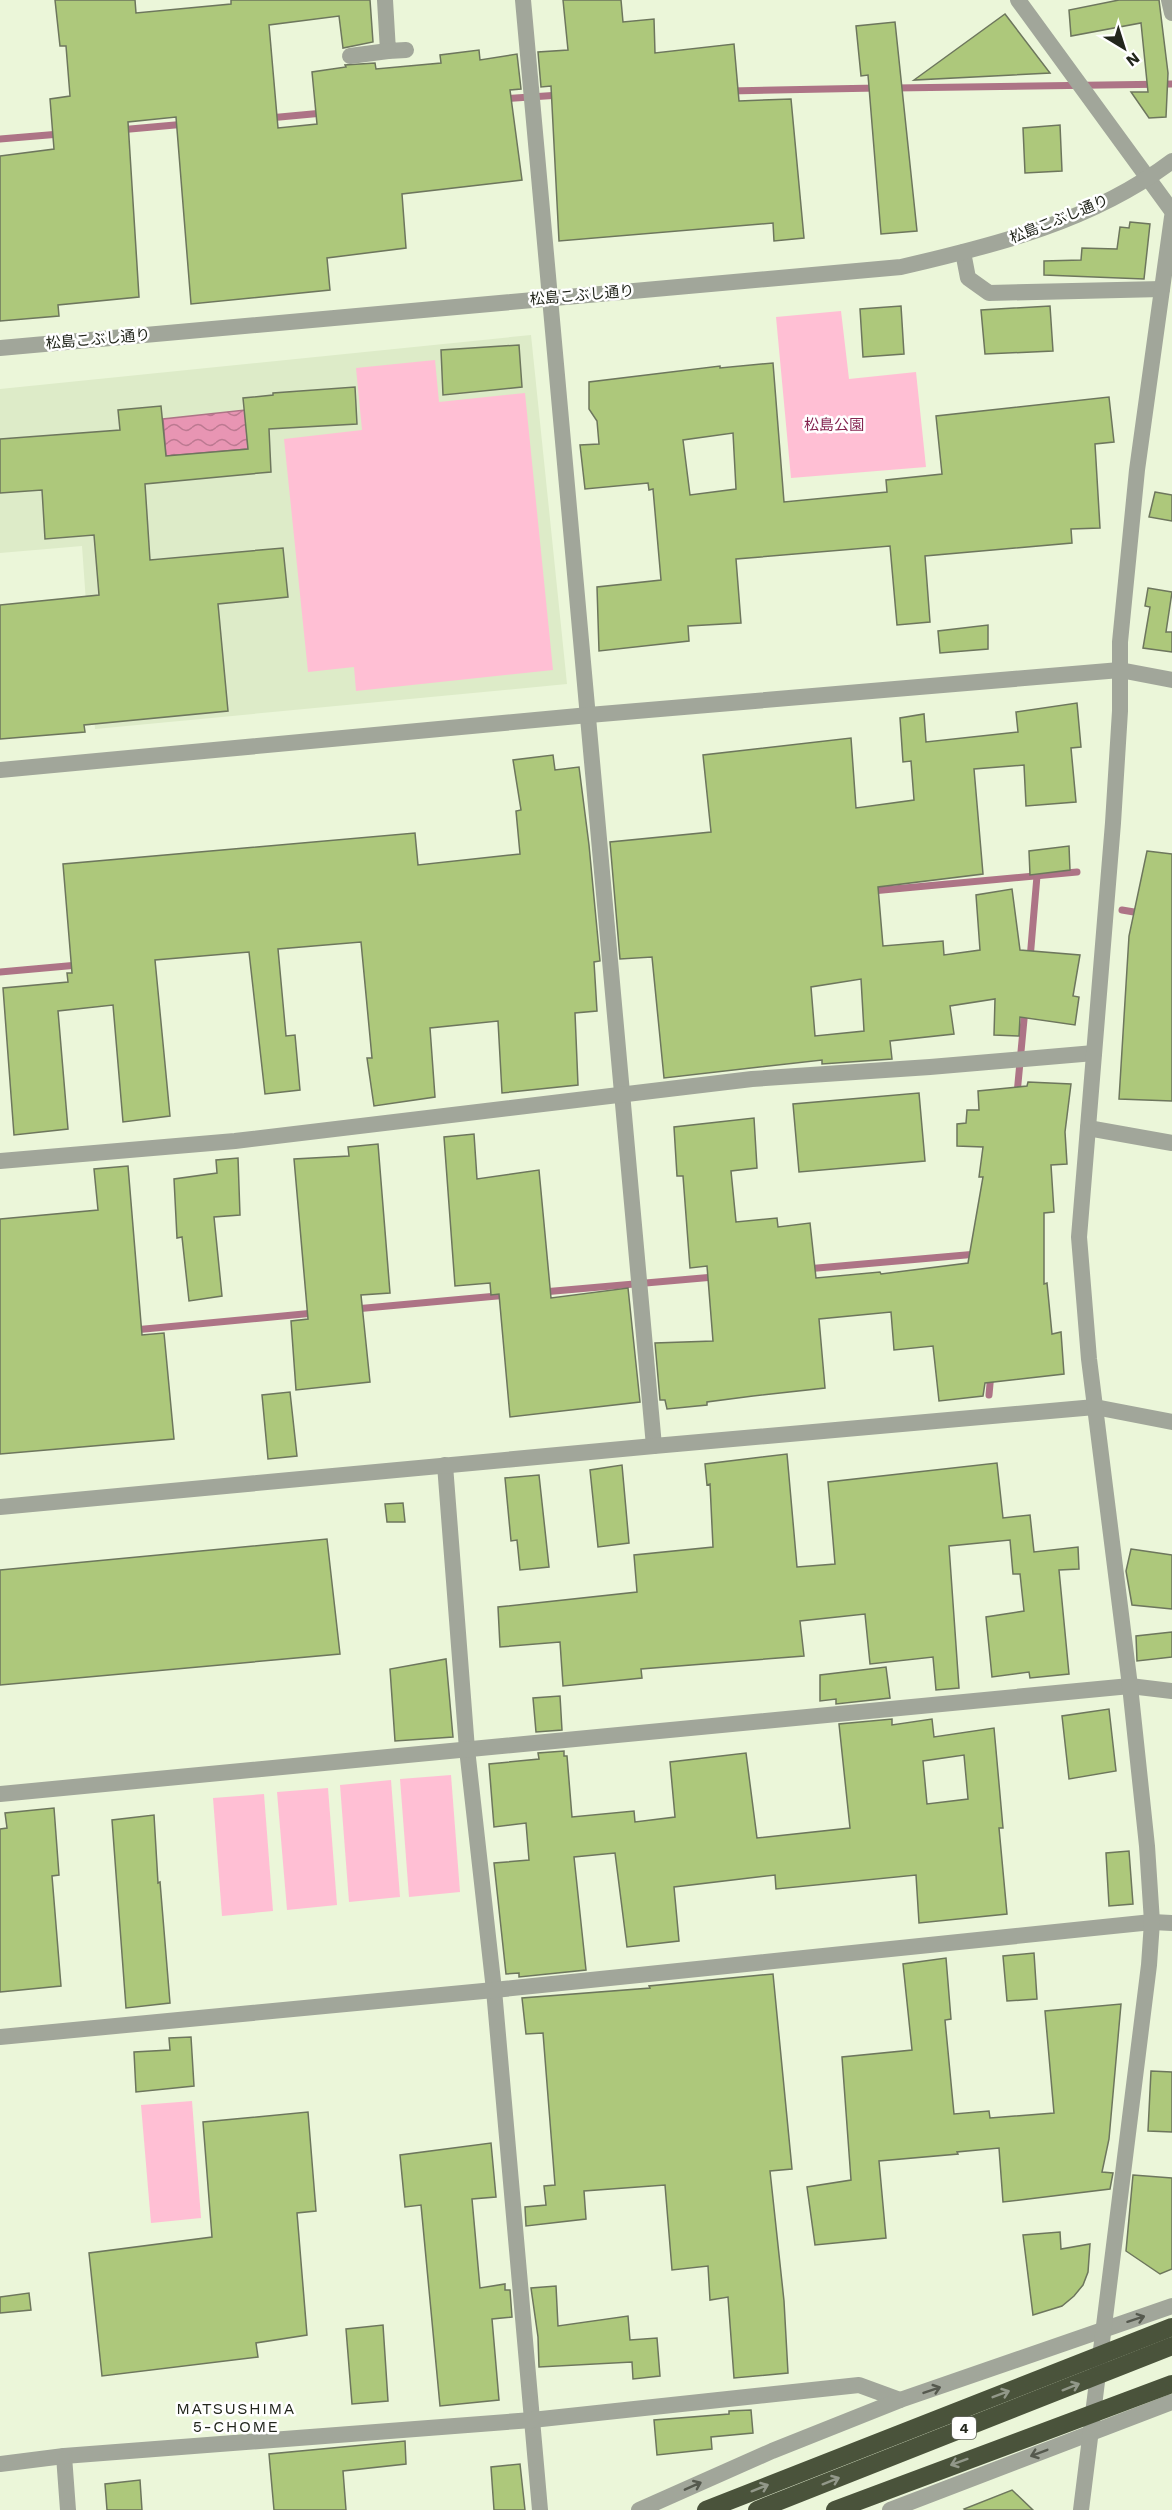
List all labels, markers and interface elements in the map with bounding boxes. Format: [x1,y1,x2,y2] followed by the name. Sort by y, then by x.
[1094,18,1154,78] north arrow
[1122,48,1143,71] text: N
[1007,191,1111,247] street label: 松島こぶし通り
[529,281,635,309] street label: 松島こぶし通り
[45,325,151,353] street label: 松島こぶし通り
[804,416,864,434] park label: 松島公園
[1126,2312,1145,2323] one-way arrow
[1061,2381,1080,2392] one-way arrow
[922,2383,941,2394] one-way arrow
[991,2388,1009,2399] one-way arrow
[176,2399,296,2436] district label: MATSUSHIMA 5-CHOME
[952,2417,976,2439] road number: 4
[1030,2448,1049,2459] one-way arrow
[951,2458,969,2469] one-way arrow
[821,2475,839,2486] one-way arrow
[683,2480,701,2492] one-way arrow
[751,2482,769,2493] one-way arrow

